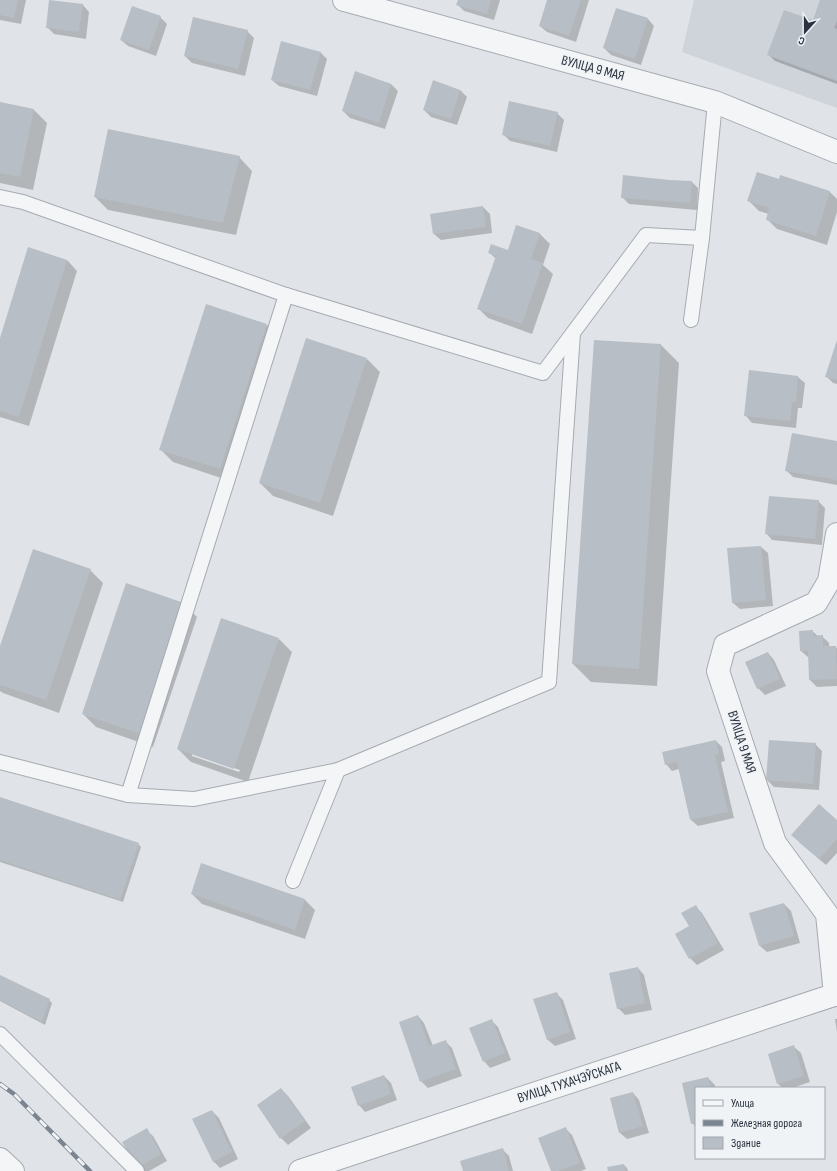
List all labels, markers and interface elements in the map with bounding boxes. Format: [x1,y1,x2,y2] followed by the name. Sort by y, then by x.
[785,12,825,52] north arrow
[796,34,807,48] text: С
[560,51,626,85] street label: ВУЛІЦА 9 МАЯ
[724,709,760,775] street label: ВУЛІЦА 9 МАЯ
[515,1057,624,1107] street label: ВУЛІЦА ТУХАЧЭЎСКАГА
[695,1087,825,1159] legend
[731,1096,755,1111] text: Улица
[731,1116,803,1131] text: Железная дорога
[731,1136,761,1151] text: Здание

